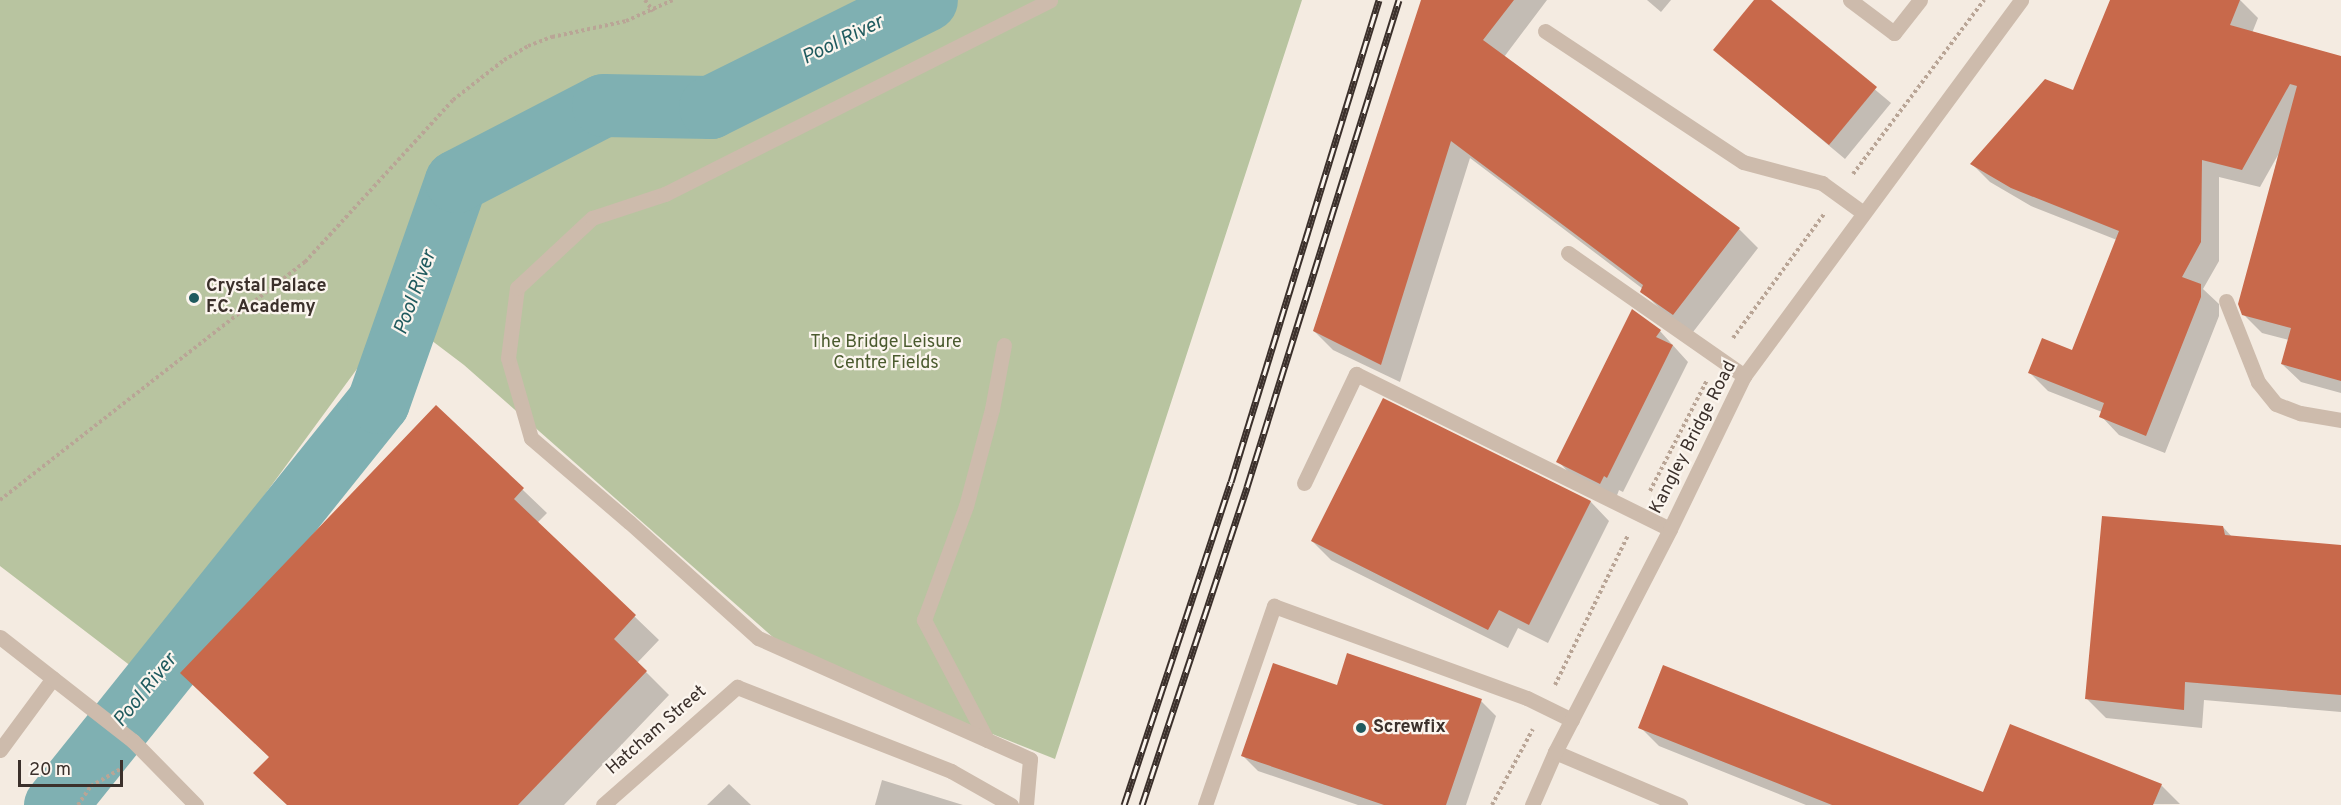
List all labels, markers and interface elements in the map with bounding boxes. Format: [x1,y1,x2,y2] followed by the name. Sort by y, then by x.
[798,11,888,71] water label: Pool River
[390,248,442,338] water label: Pool River
[206,277,327,320] place label: Crystal Palace F.C. Academy
[187,291,201,305] marker: Crystal Palace F.C. Academy
[810,333,962,376] park label: The Bridge Leisure Centre Fields
[1646,358,1742,518] street label: Kangley Bridge Road
[109,649,183,733] water label: Pool River
[602,682,712,780] street label: Hatcham Street
[1373,717,1446,739] place label: Screwfix
[1354,721,1368,735] marker: Screwfix
[21,748,126,786] scale bar
[29,759,71,782] text: 20 m

